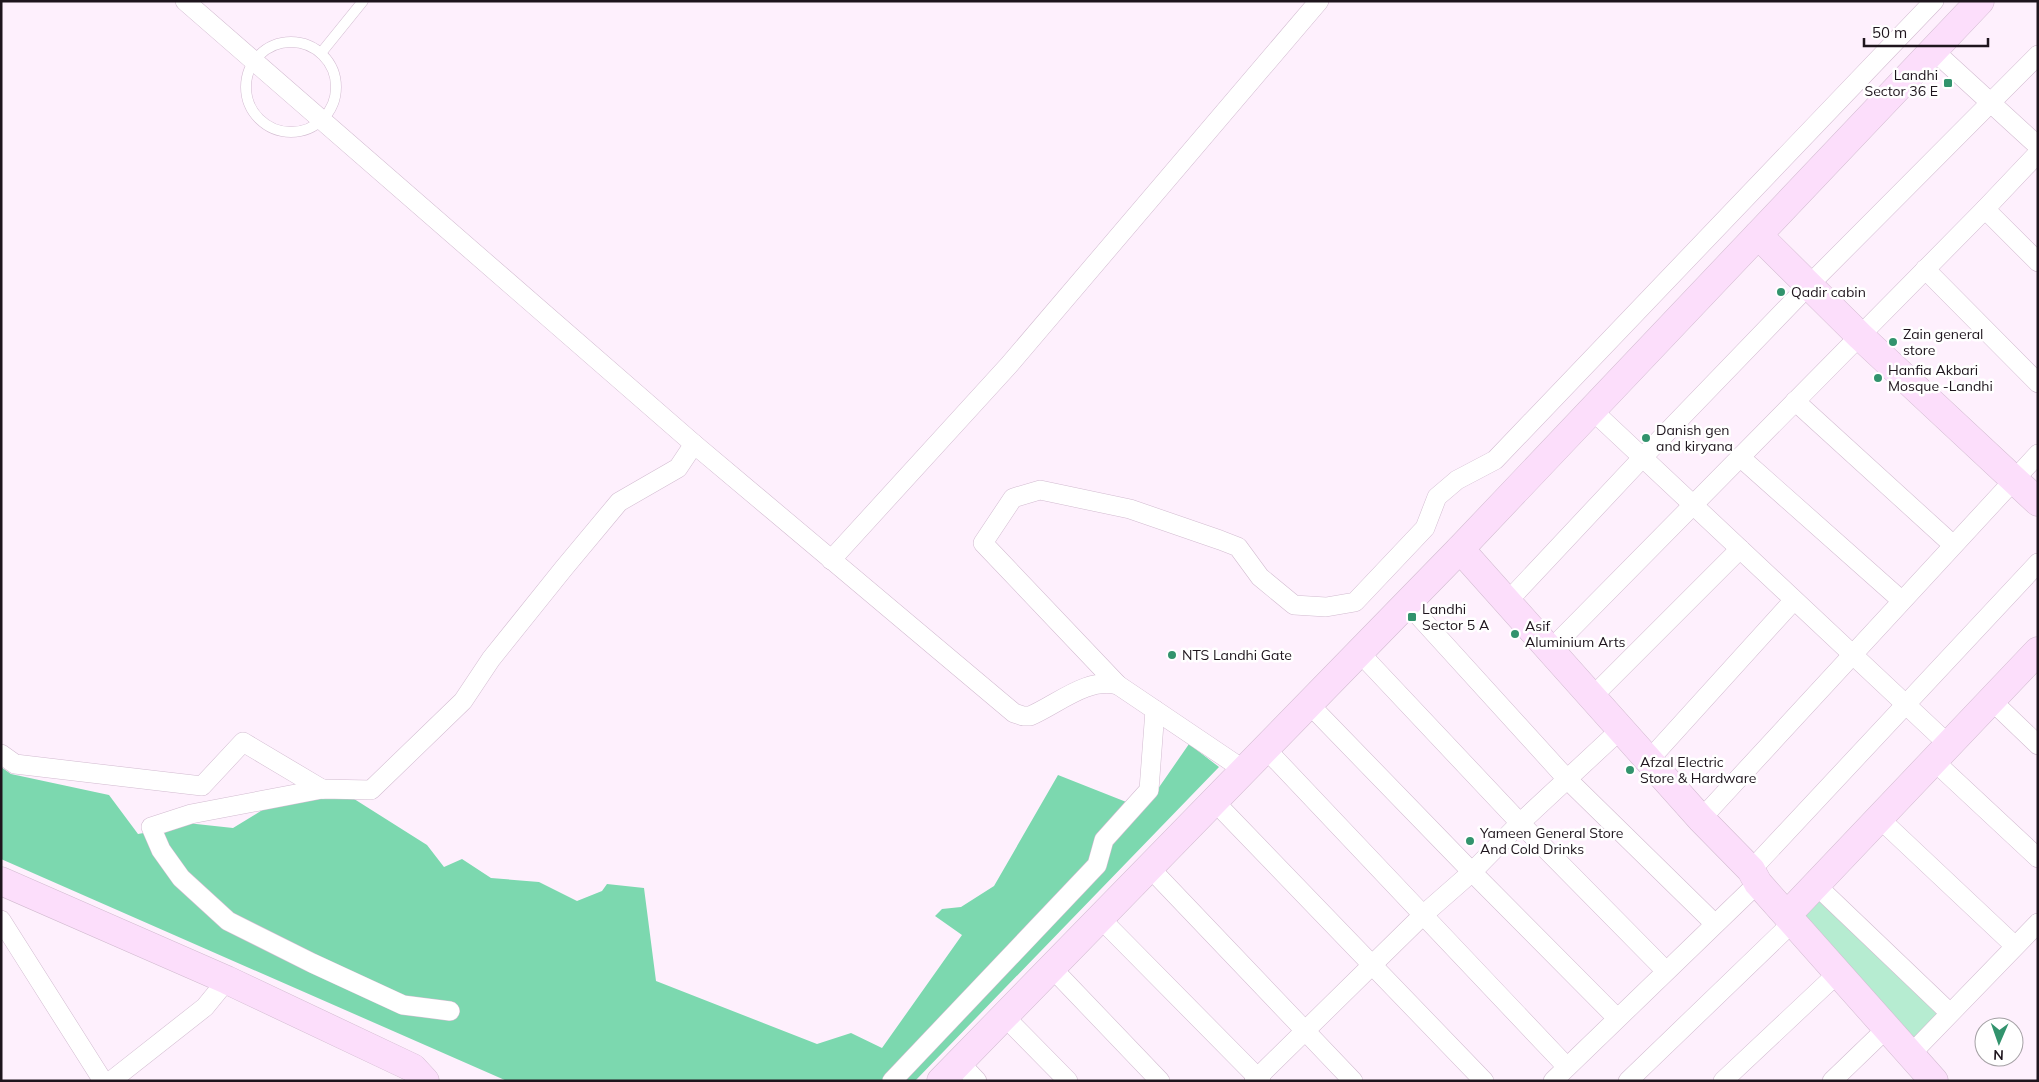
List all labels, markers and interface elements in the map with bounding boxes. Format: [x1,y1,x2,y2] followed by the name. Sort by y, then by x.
[1864,15,1988,47] scale bar
[1872,23,1907,42] text: 50 m
[1864,66,1938,100] place label: Landhi Sector 36 E
[1942,77,1954,89] marker: Landhi Sector 36 E
[1791,283,1866,301] place label: Qadir cabin
[1775,286,1787,298] marker: Qadir cabin
[1903,325,1983,359] place label: Zain general store
[1887,336,1899,348] marker: Zain general store
[1888,361,1993,395] place label: Hanfia Akbari Mosque -Landhi
[1872,372,1884,384] marker: Hanfia Akbari Mosque -Landhi
[1656,421,1733,455] place label: Danish gen and kiryana
[1640,432,1652,444] marker: Danish gen and kiryana
[1422,600,1490,634] place label: Landhi Sector 5 A
[1406,611,1418,623] marker: Landhi Sector 5 A
[1525,617,1626,651] place label: Asif Aluminium Arts
[1509,628,1521,640] marker: Asif Aluminium Arts
[1182,646,1292,664] place label: NTS Landhi Gate
[1166,649,1178,661] marker: NTS Landhi Gate
[1640,753,1756,787] place label: Afzal Electric Store & Hardware
[1624,764,1636,776] marker: Afzal Electric Store & Hardware
[1479,824,1623,858] place label: Yameen General Store And Cold Drinks
[1464,835,1476,847] marker: Yameen General Store And Cold Drinks
[1974,1017,2024,1067] north arrow
[1993,1046,2004,1064] text: N

